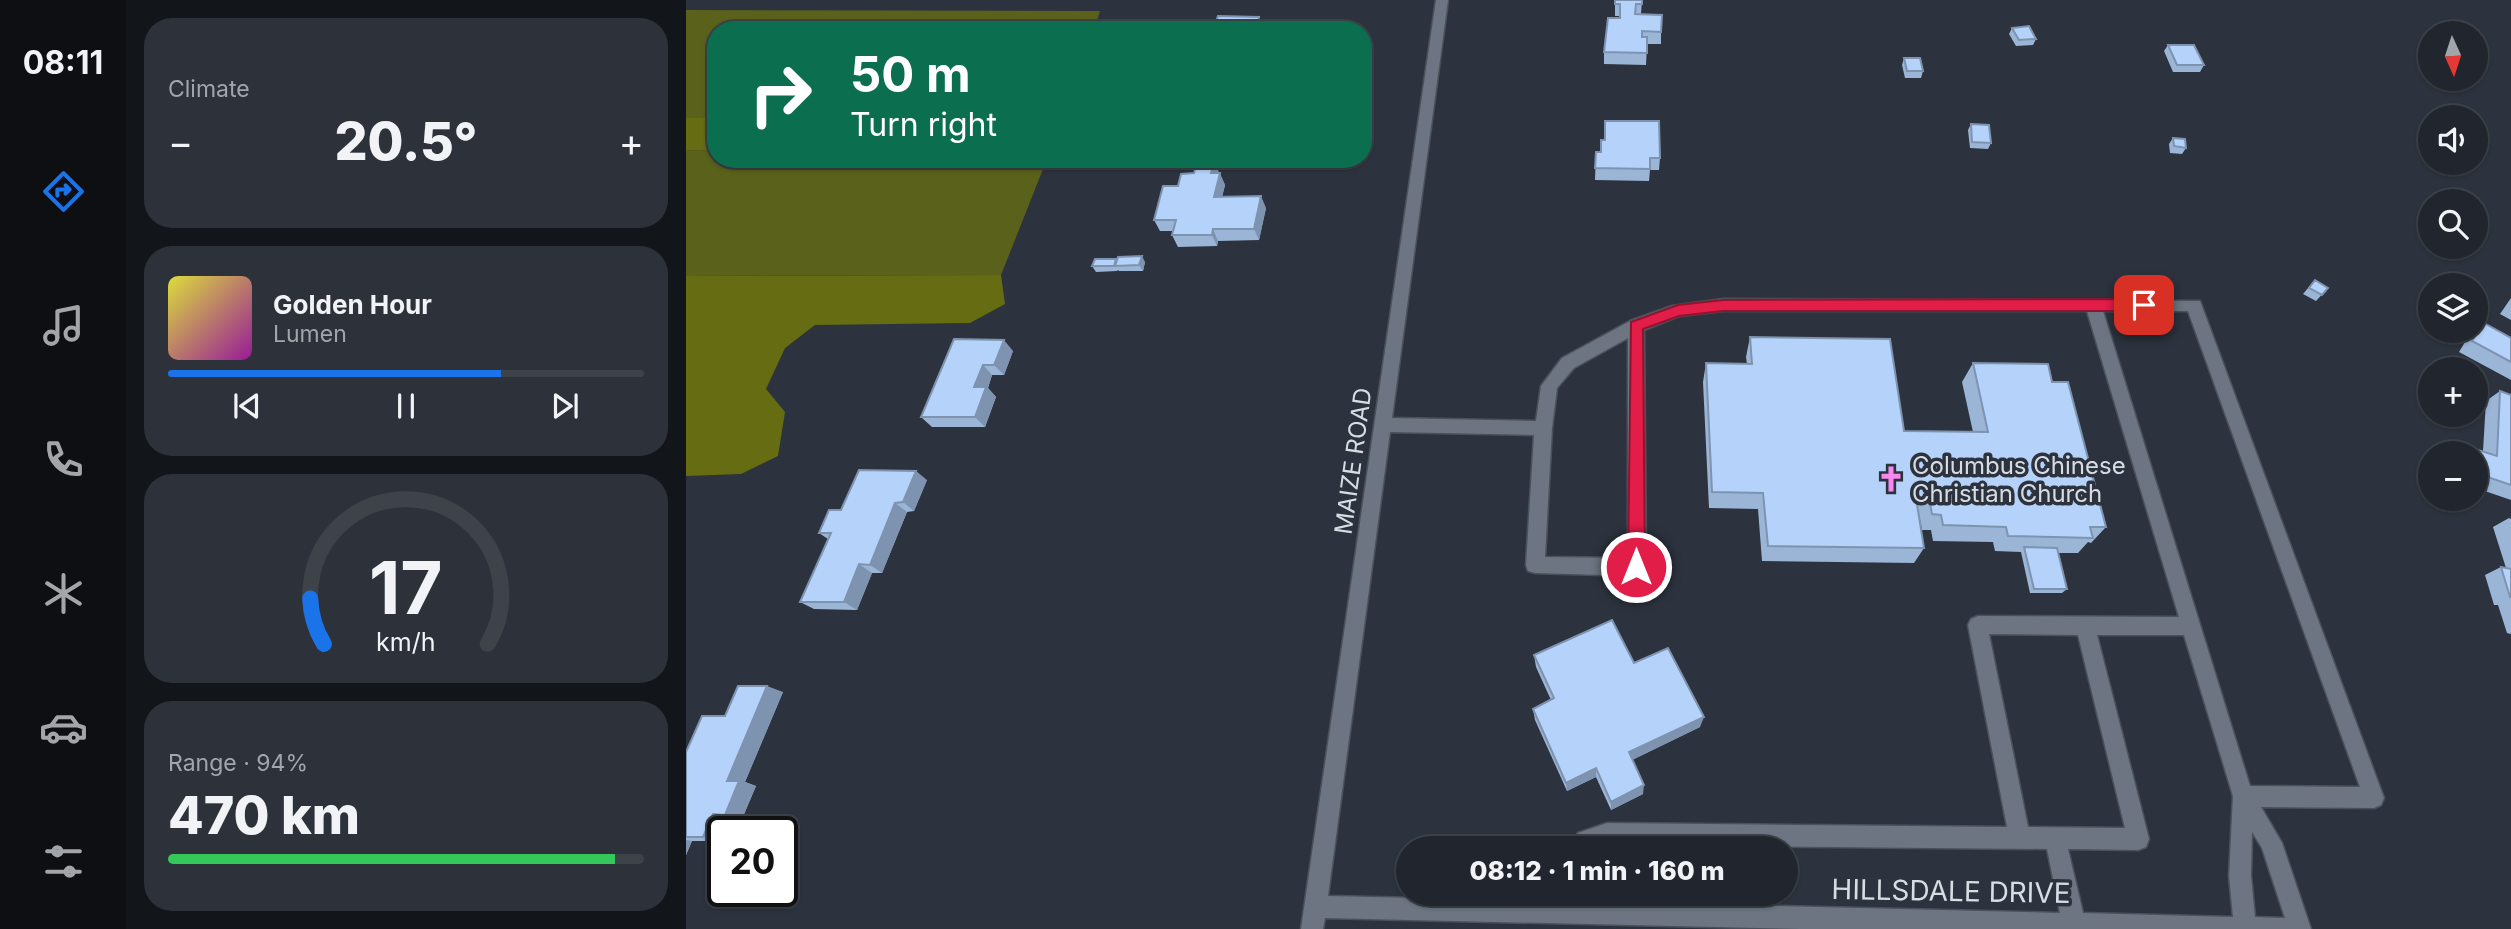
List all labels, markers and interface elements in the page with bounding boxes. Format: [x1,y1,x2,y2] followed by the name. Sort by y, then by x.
[2418,21,2488,91] north arrow
[2418,21,2488,511] map controls
[23,43,103,82] text: 08:11
[850,45,971,104] text: 50 m
[735,49,826,140] icon: right
[168,75,250,103] text: Climate
[850,105,997,144] text: Turn right
[2418,105,2488,175] button: sound
[334,110,478,173] text: 20.5°
[168,119,193,165] text: −
[619,119,644,165] text: +
[39,167,88,216] icon: directions
[2418,189,2488,259] button: search
[2418,273,2488,343] button: layers
[2114,275,2174,335] pin
[2125,286,2163,324] icon: arrive
[273,289,432,320] text: Golden Hour
[39,301,88,350] icon: music
[273,320,347,348] text: Lumen
[2418,357,2488,427] button: +
[1328,386,1378,536] street label: MAIZE ROAD
[228,387,266,425] icon: previous
[387,387,425,425] icon: pause
[546,387,584,425] icon: next
[39,435,88,484] icon: phone
[2418,441,2488,511] button: −
[1912,451,2126,508] place label: Columbus Chinese Christian Church
[1876,464,1906,494] church icon: Columbus Chinese Christian Church
[1599,530,1673,604] position arrow
[369,544,443,633] text: 17
[39,569,88,618] icon: climate
[376,627,436,657] text: km/h
[39,703,88,752] icon: car
[168,749,308,777] text: Range · 94%
[168,784,360,847] text: 470 km
[707,816,798,907] speed limit sign: 20
[39,837,88,886] icon: filters
[1469,855,1725,886] text: 08:12 · 1 min · 160 m
[1831,872,2071,910] street label: HILLSDALE DRIVE

